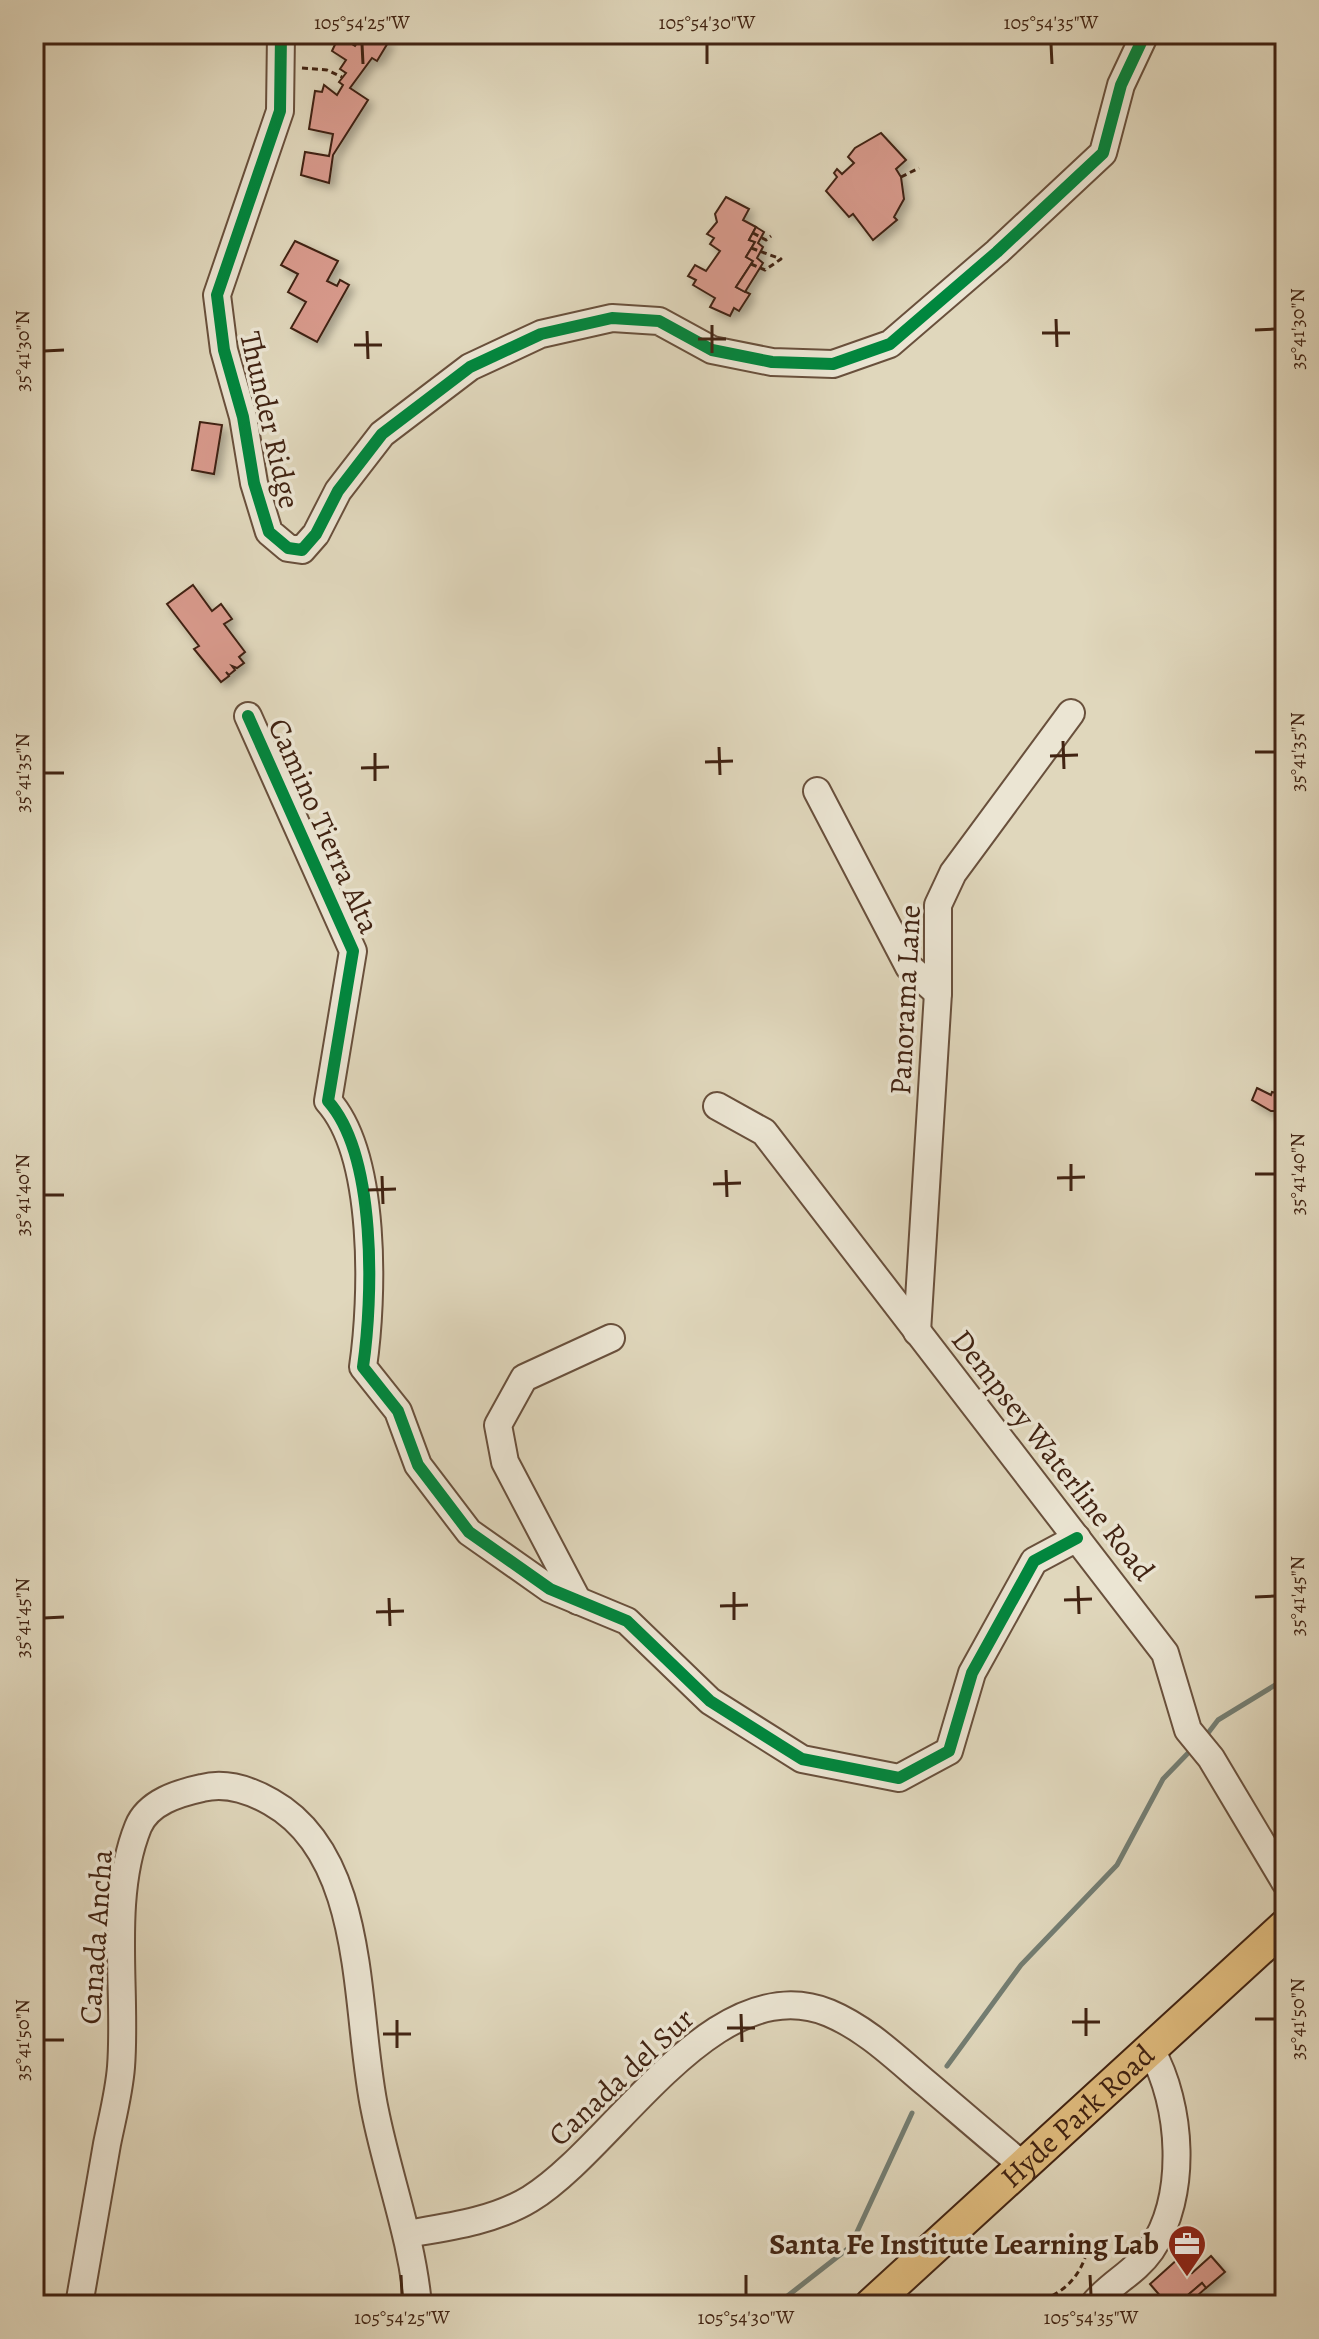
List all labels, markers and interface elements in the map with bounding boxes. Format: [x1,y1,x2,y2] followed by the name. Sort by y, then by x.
[314,9,410,36] text: 105°54'25"W
[659,9,756,36] text: 105°54'30"W
[1004,9,1099,36] text: 105°54'35"W
[1284,288,1311,370] text: 35°41'30"N
[9,310,36,392] text: 35°41'30"N
[230,328,310,512] street label: Thunder Ridge
[259,712,389,940] street label: Camino Tierra Alta
[1284,712,1311,792] text: 35°41'35"N
[9,733,36,813] text: 35°41'35"N
[880,904,930,1096] street label: Panorama Lane
[1284,1133,1311,1215] text: 35°41'40"N
[9,1154,36,1236] text: 35°41'40"N
[942,1321,1164,1590] street label: Dempsey Waterline Road
[1284,1556,1311,1636] text: 35°41'45"N
[9,1578,36,1658] text: 35°41'45"N
[70,1848,122,2026] street label: Canada Ancha
[1284,1978,1311,2060] text: 35°41'50"N
[9,1999,36,2081] text: 35°41'50"N
[539,1999,703,2155] street label: Canada del Sur
[992,2035,1164,2197] street label: Hyde Park Road
[1166,2223,1208,2278] office icon: Santa Fe Institute Learning Lab
[769,2224,1159,2264] place label: Santa Fe Institute Learning Lab
[354,2304,450,2331] text: 105°54'25"W
[698,2304,795,2331] text: 105°54'30"W
[1044,2304,1139,2331] text: 105°54'35"W

